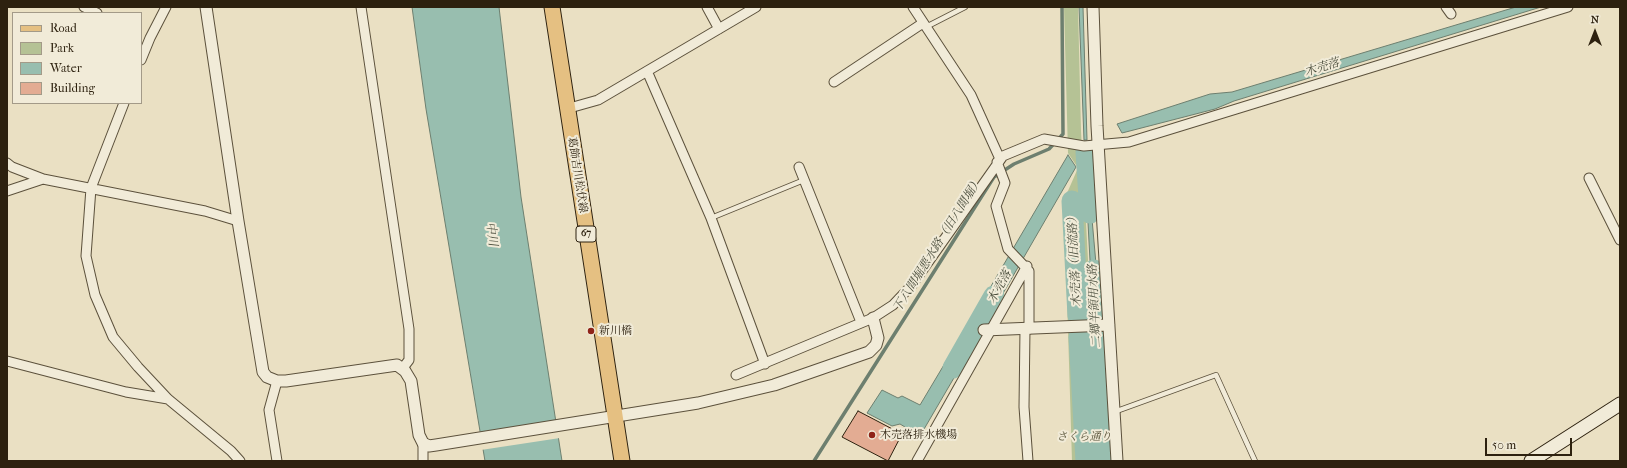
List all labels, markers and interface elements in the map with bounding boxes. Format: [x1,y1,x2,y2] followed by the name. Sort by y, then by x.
[12,12,142,104] legend
[1575,12,1615,52] north arrow
[1591,13,1599,26] text: N
[50,21,77,35] text: Road
[50,41,74,55] text: Park
[1303,56,1341,80] water label: 木売落
[50,61,82,75] text: Water
[50,81,95,95] text: Building
[564,136,590,214] street label: 葛飾吉川松伏線
[891,175,985,315] water label: 下八間堀悪水路（旧八間堀）
[1065,211,1085,307] water label: 木売落（旧流路）
[482,221,500,247] water label: 中川
[576,226,596,242] road number: 67
[1086,264,1104,348] water label: 二郷半領用水路
[985,268,1015,306] water label: 木売落
[599,324,632,338] place label: 新川橋
[586,326,596,336] marker: 新川橋
[880,428,957,442] place label: 木売落排水機場
[867,430,877,440] marker: 木売落排水機場
[1057,430,1111,444] park label: さくら通り
[1487,430,1574,456] scale bar
[1492,438,1516,452] text: 50 m

